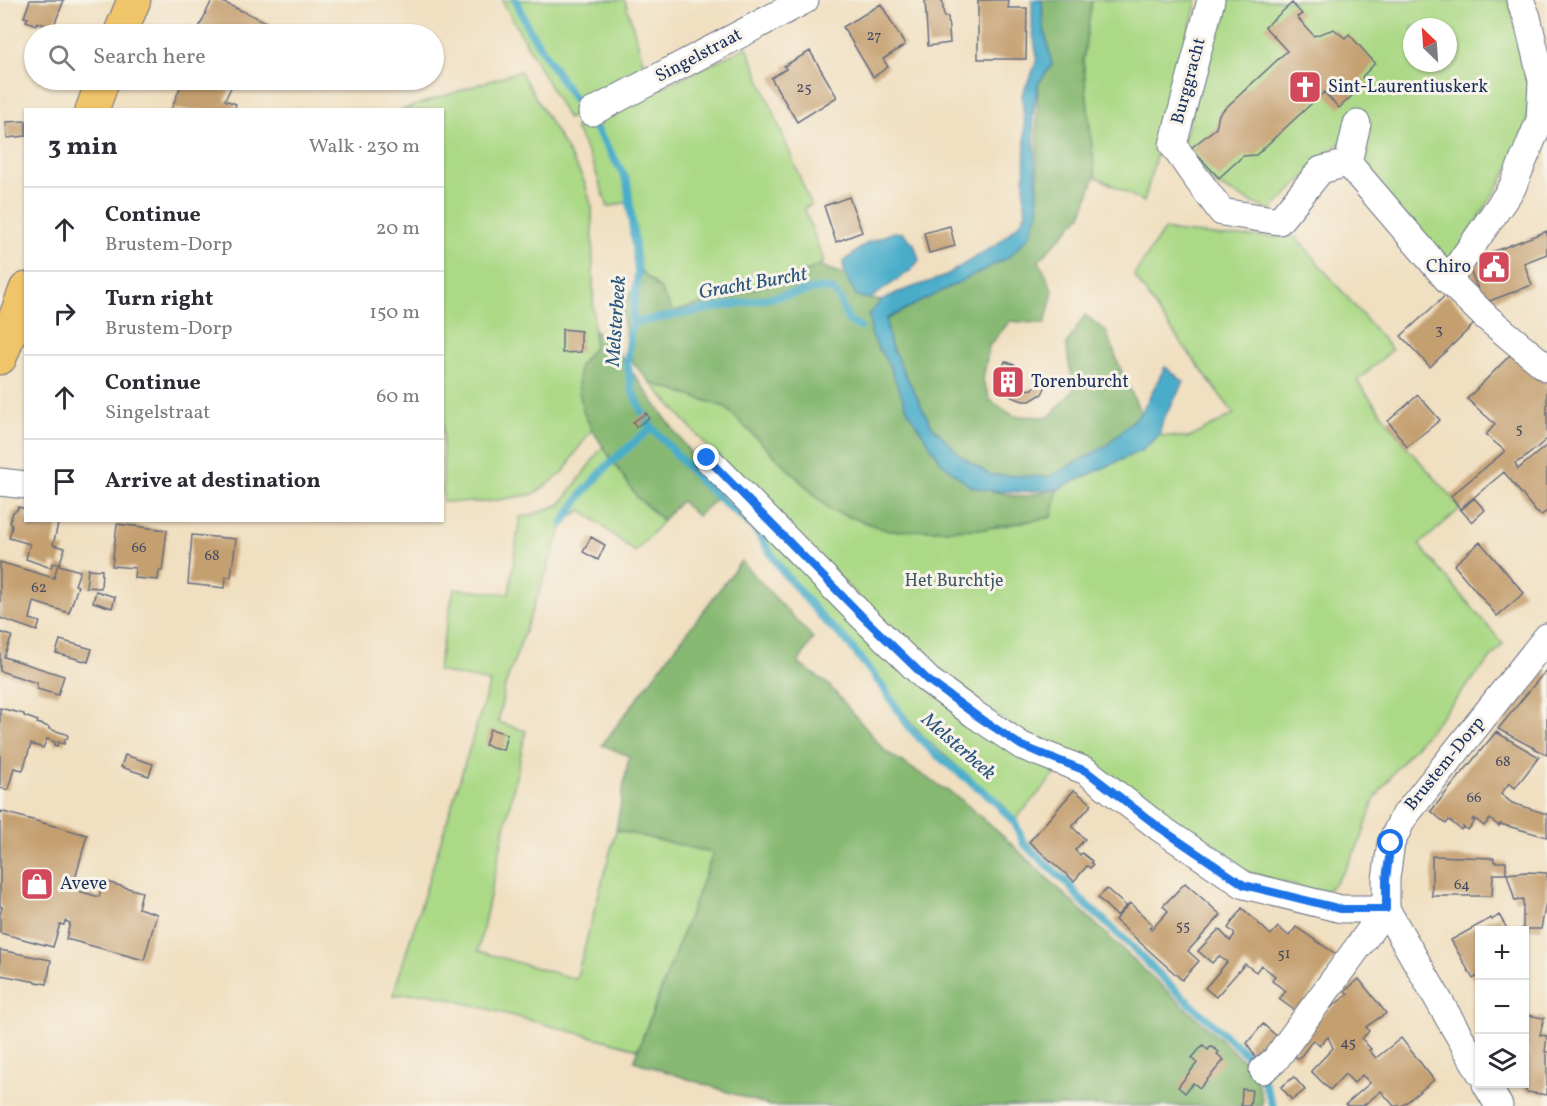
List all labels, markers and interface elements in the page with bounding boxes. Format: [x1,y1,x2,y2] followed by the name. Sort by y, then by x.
[1403,18,1457,72] north arrow
[651,23,747,89] street label: Singelstraat
[24,24,444,90] search box
[867,26,881,47] house number: 27
[1165,35,1213,127] street label: Burggracht
[45,41,78,74] icon: search
[93,42,206,73] text: Search here
[1287,69,1323,105] church icon: Sint-Laurentiuskerk
[1328,75,1488,100] place label: Sint-Laurentiuskerk
[796,78,812,99] house number: 25
[48,129,118,165] text: 3 min
[309,133,420,161] text: Walk · 230 m
[105,200,201,231] text: Continue
[48,213,81,246] icon: ahead
[376,215,420,243] text: 20 m
[105,231,233,259] text: Brustem-Dorp
[1476,249,1512,285] public building icon: Chiro
[1426,255,1471,280] place label: Chiro
[696,261,810,307] water label: Gracht Burcht
[600,275,634,368] water label: Melsterbeek
[105,284,213,315] text: Turn right
[48,297,81,330] icon: right
[369,299,420,327] text: 150 m
[105,315,233,343] text: Brustem-Dorp
[1435,320,1443,341] house number: 3
[990,364,1026,400] building icon: Torenburcht
[105,368,201,399] text: Continue
[1031,370,1129,395] place label: Torenburcht
[48,381,81,414] icon: ahead
[376,383,420,411] text: 60 m
[105,399,210,427] text: Singelstraat
[1515,419,1523,440] house number: 5
[693,444,719,470] route end
[48,465,81,498] icon: arrive
[105,466,321,497] text: Arrive at destination
[131,538,147,559] house number: 66
[204,546,220,567] house number: 68
[904,569,1004,594] park label: Het Burchtje
[31,578,47,599] house number: 62
[914,706,1001,787] water label: Melsterbeek
[1399,712,1491,816] street label: Brustem-Dorp
[1495,752,1511,773] house number: 68
[1466,788,1482,809] house number: 66
[1377,829,1403,855] route start
[19,866,55,902] shop icon: Aveve
[60,872,107,897] place label: Aveve
[1454,875,1470,896] house number: 64
[1176,916,1190,937] house number: 55
[1475,926,1529,1088] map controls
[1475,926,1529,980] button: +
[1277,944,1291,965] house number: 51
[1475,980,1529,1034] button: −
[1340,1033,1356,1054] house number: 45
[1475,1034,1529,1088] button: layers

